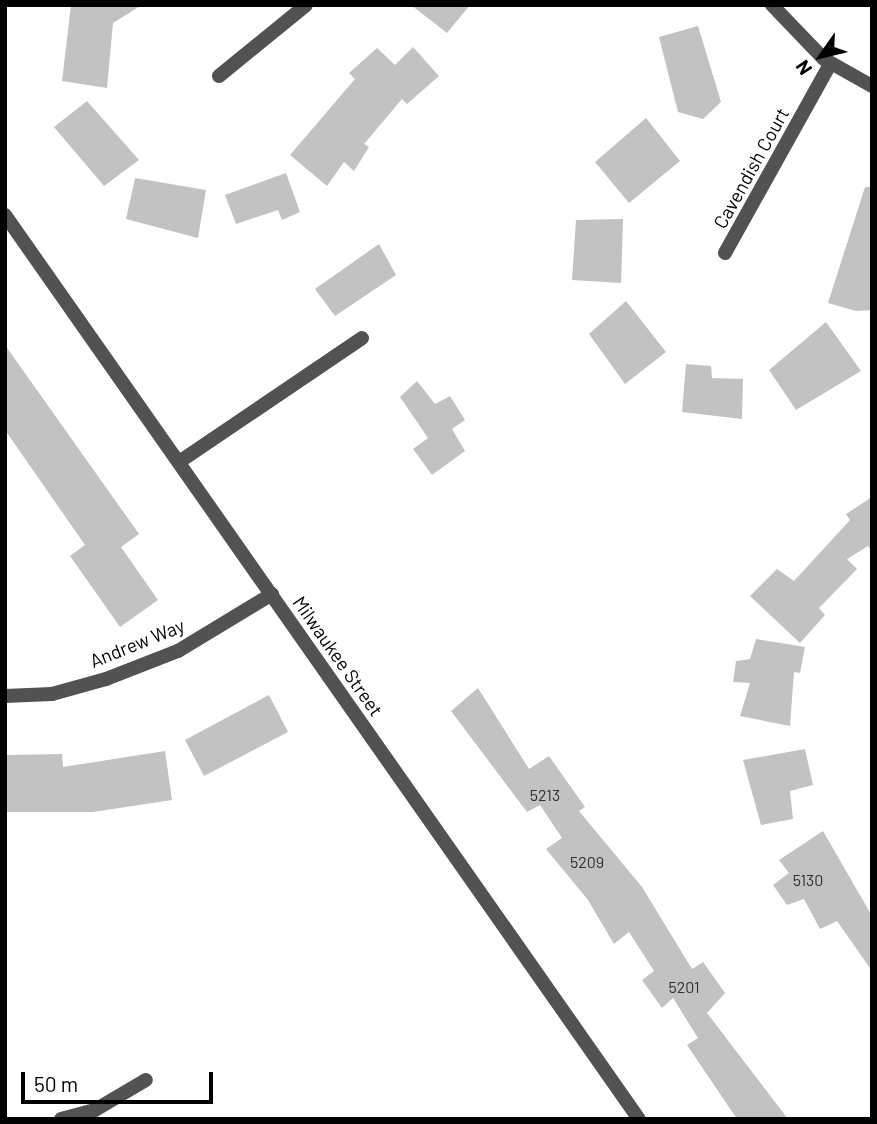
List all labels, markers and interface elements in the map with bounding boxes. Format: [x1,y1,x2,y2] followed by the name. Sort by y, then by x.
[786,21,856,91] north arrow
[790,56,816,80] text: N
[708,104,794,232] street label: Cavendish Court
[288,592,388,720] street label: Milwaukee Street
[86,614,188,672] street label: Andrew Way
[530,785,560,805] house number: 5213
[570,852,604,872] house number: 5209
[793,870,823,890] house number: 5130
[669,977,699,997] house number: 5201
[24,1058,217,1102] scale bar
[34,1071,78,1096] text: 50 m

